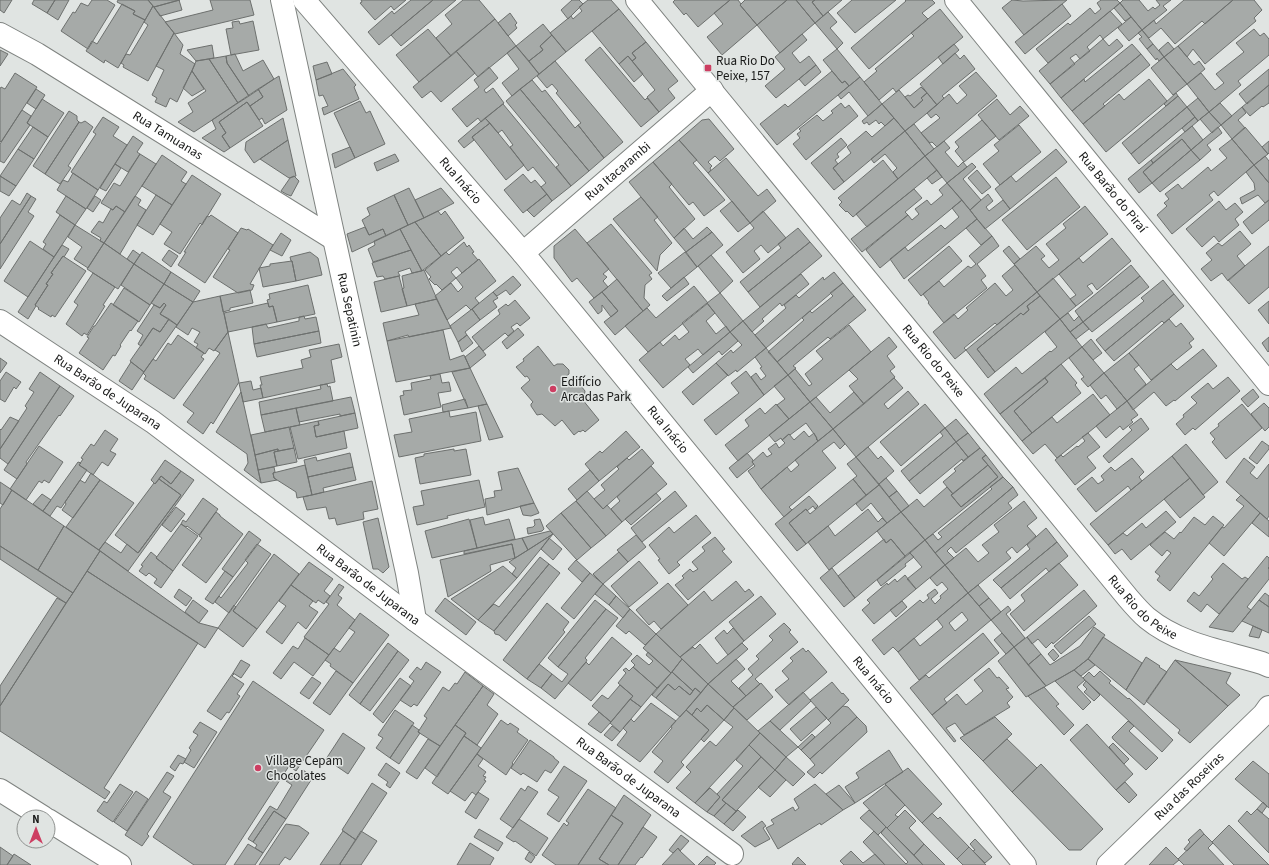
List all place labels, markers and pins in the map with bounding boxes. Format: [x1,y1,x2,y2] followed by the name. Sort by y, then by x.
[716,52,775,85] place label: Rua Rio Do Peixe, 157
[703,63,713,73] marker: Rua Rio Do Peixe, 157
[561,373,631,406] place label: Edifício Arcadas Park
[548,384,558,394] marker: Edifício Arcadas Park
[266,752,343,785] place label: Village Cepam Chocolates
[253,763,263,773] marker: Village Cepam Chocolates

